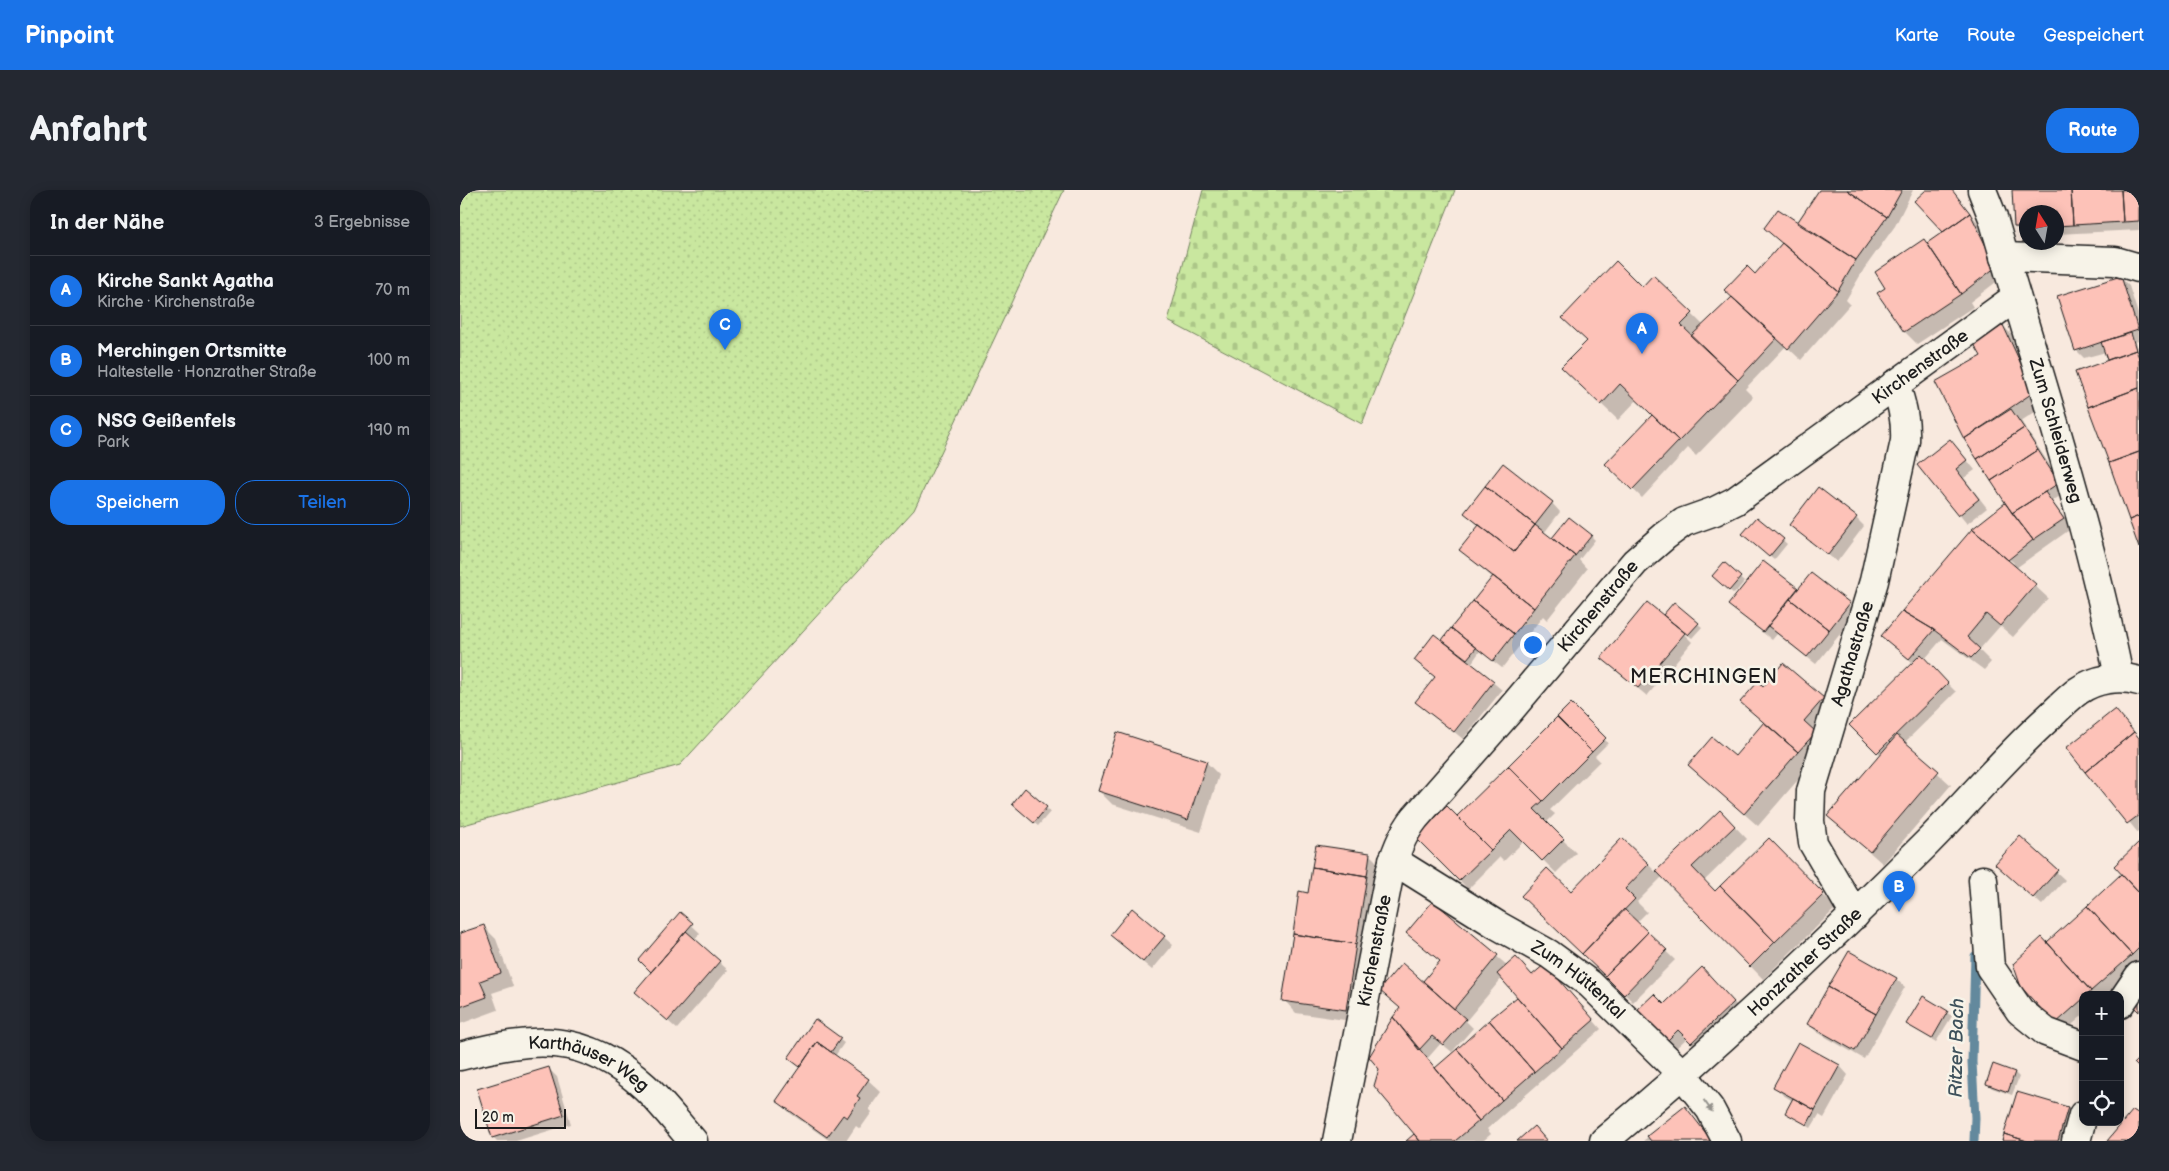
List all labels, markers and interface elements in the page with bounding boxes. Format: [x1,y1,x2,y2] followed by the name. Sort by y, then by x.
[25,21,114,50] text: Pinpoint
[1895,25,1939,46] text: Karte
[1967,25,2015,46] text: Route
[2043,25,2144,46] text: Gespeichert
[2046,108,2139,153] button: Route
[30,109,148,152] text: Anfahrt
[2019,205,2064,250] north arrow
[50,210,164,235] text: In der Nähe
[314,213,410,232] text: 3 Ergebnisse
[97,270,274,293] text: Kirche Sankt Agatha
[61,281,71,300] text: A
[375,281,410,300] text: 70 m
[97,293,255,312] text: Kirche · Kirchenstraße
[709,309,741,350] pin: C
[1626,313,1658,354] pin: A
[1868,324,1973,409] street label: Kirchenstraße
[97,340,287,363] text: Merchingen Ortsmitte
[60,351,72,370] text: B
[367,351,410,370] text: 100 m
[2025,355,2087,506] street label: Zum Schleiderweg
[97,363,317,382] text: Haltestelle · Honzrather Straße
[97,410,236,433] text: NSG Geißenfels
[60,421,72,440] text: C
[368,421,410,440] text: 190 m
[97,433,129,452] text: Park
[50,480,225,525] button: Speichern
[235,480,410,525] button: Teilen
[1553,556,1643,656] street label: Kirchenstraße
[1827,598,1878,709] street label: Agathastraße
[1520,632,1546,658] your location
[1630,665,1778,689] district label: MERCHINGEN
[1883,871,1915,912] pin: B
[1353,892,1396,1009] street label: Kirchenstraße
[1743,903,1866,1021] street label: Honzrather Straße
[1527,935,1630,1023] street label: Zum Hüttental
[2079,991,2124,1126] map controls
[2079,991,2124,1036] button: +
[1945,998,1969,1098] water label: Ritzer Bach
[528,1032,653,1096] street label: Karthäuser Weg
[2079,1036,2124,1081] button: −
[2079,1081,2124,1126] button: locate
[1703,1099,1713,1113] one-way arrow
[475,1106,566,1129] scale bar
[482,1109,514,1126] text: 20 m

